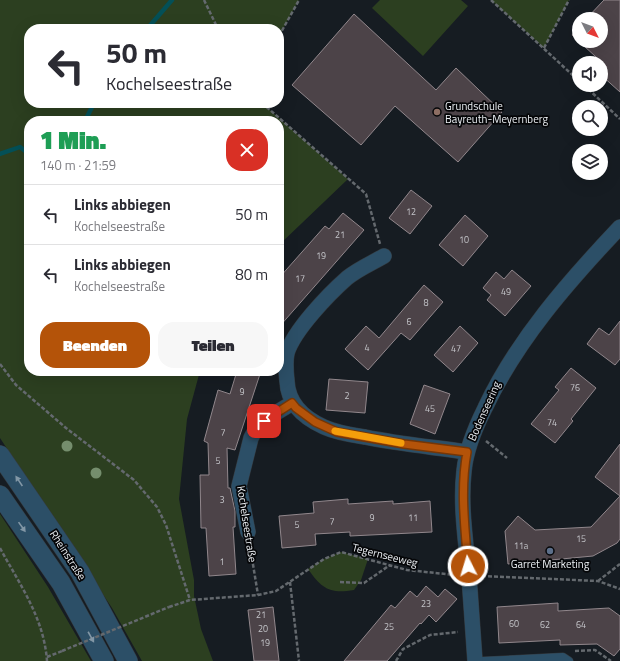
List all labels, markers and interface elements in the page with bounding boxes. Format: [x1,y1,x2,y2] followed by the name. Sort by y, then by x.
[572,12,608,48] north arrow
[572,12,608,180] map controls
[106,31,167,74] text: 50 m
[40,40,92,92] icon: left
[572,56,608,92] button: sound
[106,70,232,97] text: Kochelseestraße
[445,98,548,127] place label: Grundschule Bayreuth-Meyernberg
[572,100,608,136] button: search
[432,107,442,117] marker: Grundschule Bayreuth-Meyernberg
[40,122,106,158] text: 1 Min.
[226,129,268,171] button: close
[572,144,608,180] button: layers
[40,155,116,175] text: 140 m · 21:59
[74,193,171,216] text: Links abbiegen
[235,203,268,226] text: 50 m
[40,204,62,226] icon: left
[406,205,416,218] house number: 12
[74,216,165,236] text: Kochelseestraße
[335,228,345,241] house number: 21
[459,233,469,246] house number: 10
[316,249,326,262] house number: 19
[74,253,171,276] text: Links abbiegen
[235,263,268,286] text: 80 m
[40,264,62,286] icon: left
[295,272,305,285] house number: 17
[74,276,165,296] text: Kochelseestraße
[501,285,511,298] house number: 49
[423,296,429,309] house number: 8
[406,315,412,328] house number: 6
[40,322,150,368] button: Beenden
[158,322,268,368] button: Teilen
[364,341,370,354] house number: 4
[451,342,461,355] house number: 47
[464,378,504,443] street label: Bodenseering
[570,381,580,394] house number: 76
[239,385,245,398] house number: 9
[344,389,350,402] house number: 2
[425,402,435,415] house number: 45
[247,404,281,438] pin
[253,410,275,432] icon: arrive
[547,416,557,429] house number: 74
[220,426,226,439] house number: 7
[215,454,221,467] house number: 5
[15,476,23,487] one-way arrow
[233,485,261,564] street label: Kochelseestraße
[219,493,225,506] house number: 3
[369,511,375,524] house number: 9
[408,511,418,524] house number: 11
[329,515,335,528] house number: 7
[294,518,300,531] house number: 5
[18,522,26,532] one-way arrow
[46,527,90,584] street label: Rheinstraße
[576,532,586,545] house number: 15
[351,539,420,571] street label: Tegernseeweg
[514,539,529,552] house number: 11a
[447,545,489,587] position arrow
[545,546,555,556] marker: Garret Marketing
[219,555,225,568] house number: 1
[511,556,590,572] place label: Garret Marketing
[421,597,431,610] house number: 23
[256,608,266,621] house number: 21
[509,617,519,630] house number: 60
[540,618,550,631] house number: 62
[576,618,586,631] house number: 64
[384,620,394,633] house number: 25
[258,622,268,635] house number: 20
[88,631,94,643] one-way arrow
[260,636,270,649] house number: 19

